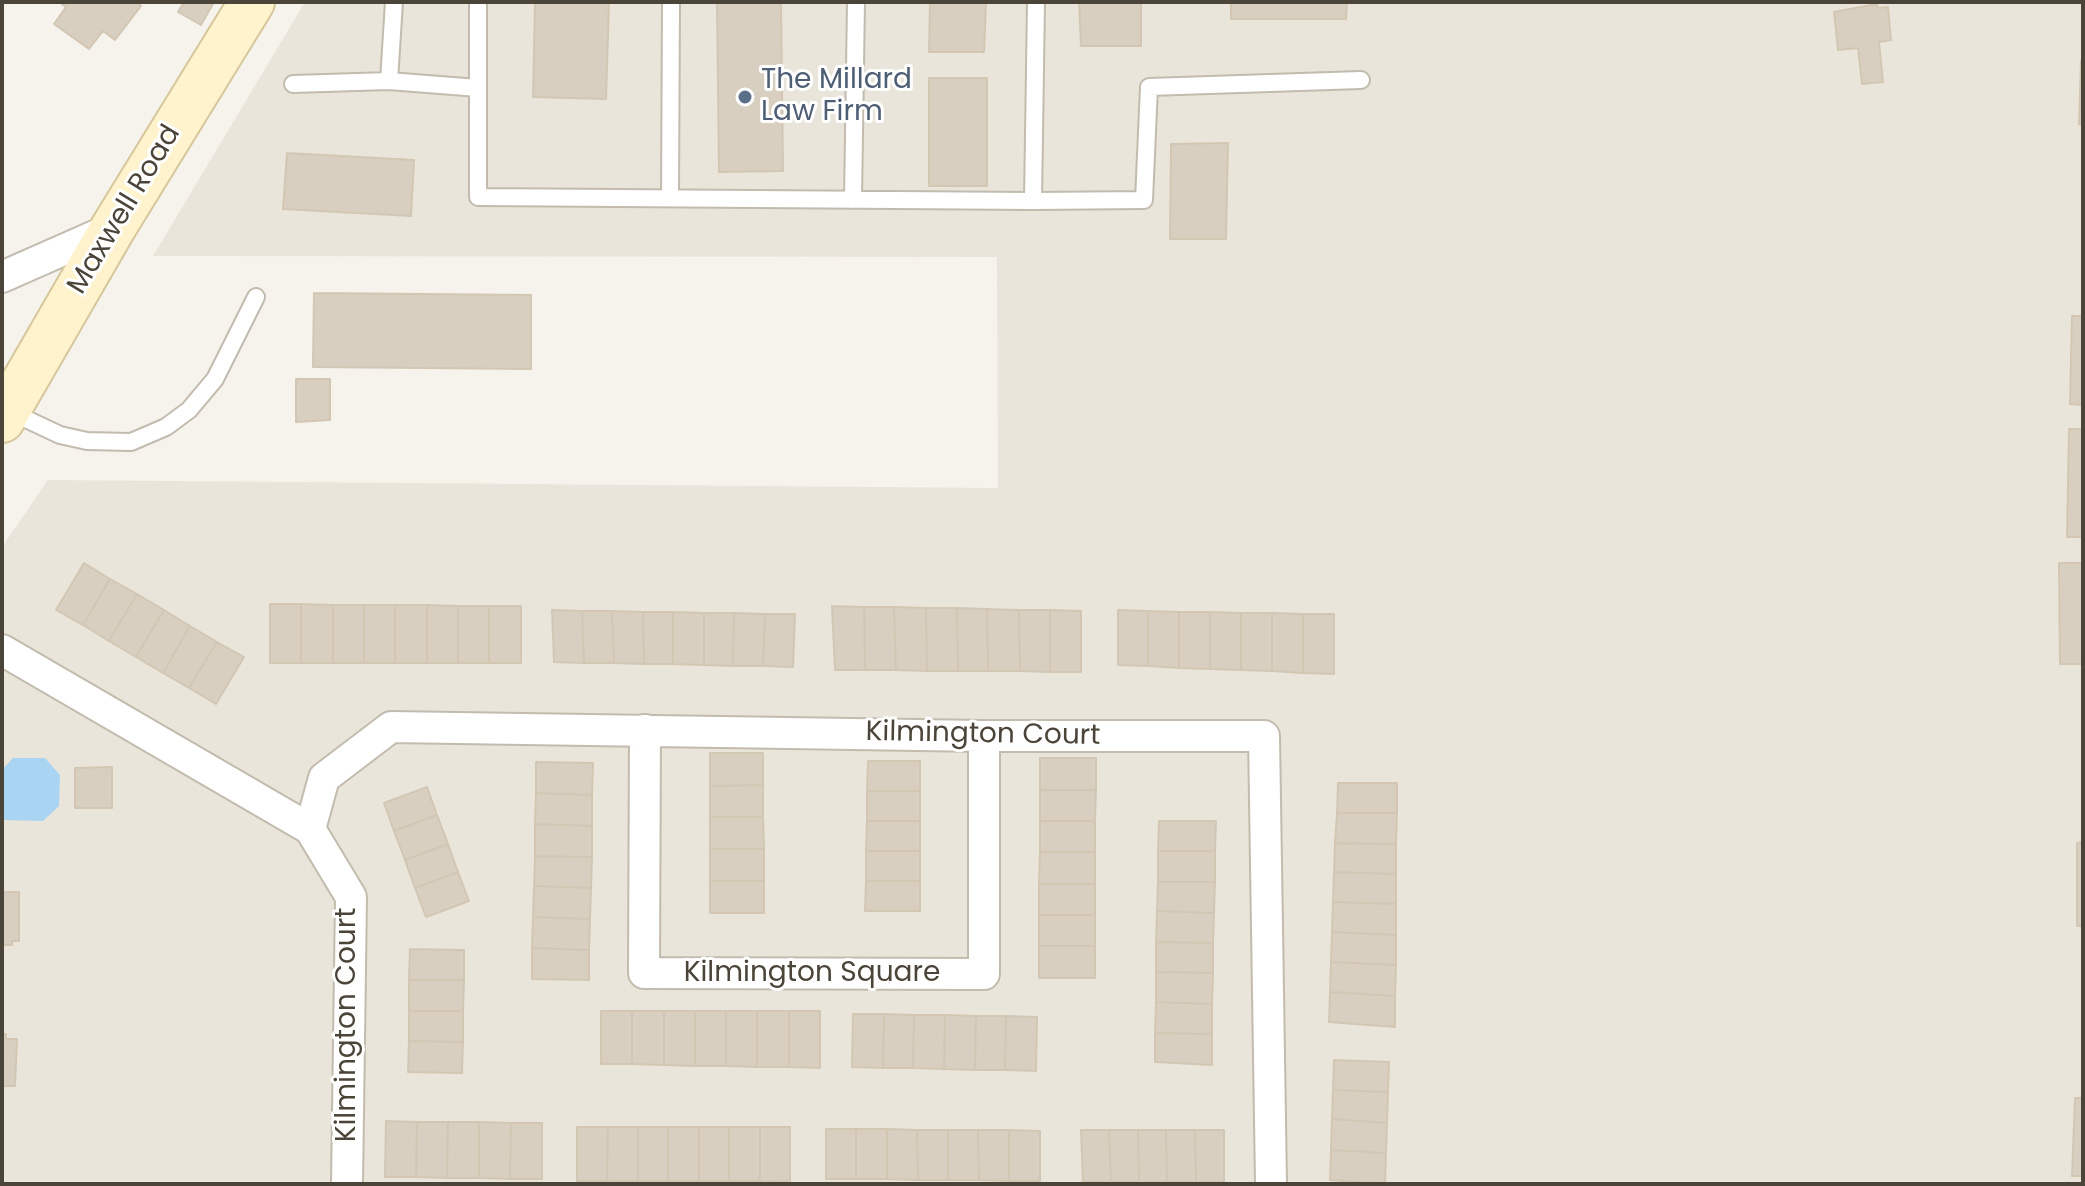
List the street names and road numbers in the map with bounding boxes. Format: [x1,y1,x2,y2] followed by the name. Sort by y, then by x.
[61,120,189,300] street label: Maxwell Road
[865,716,1101,754] street label: Kilmington Court
[331,908,365,1142] street label: Kilmington Court
[684,957,940,991] street label: Kilmington Square

